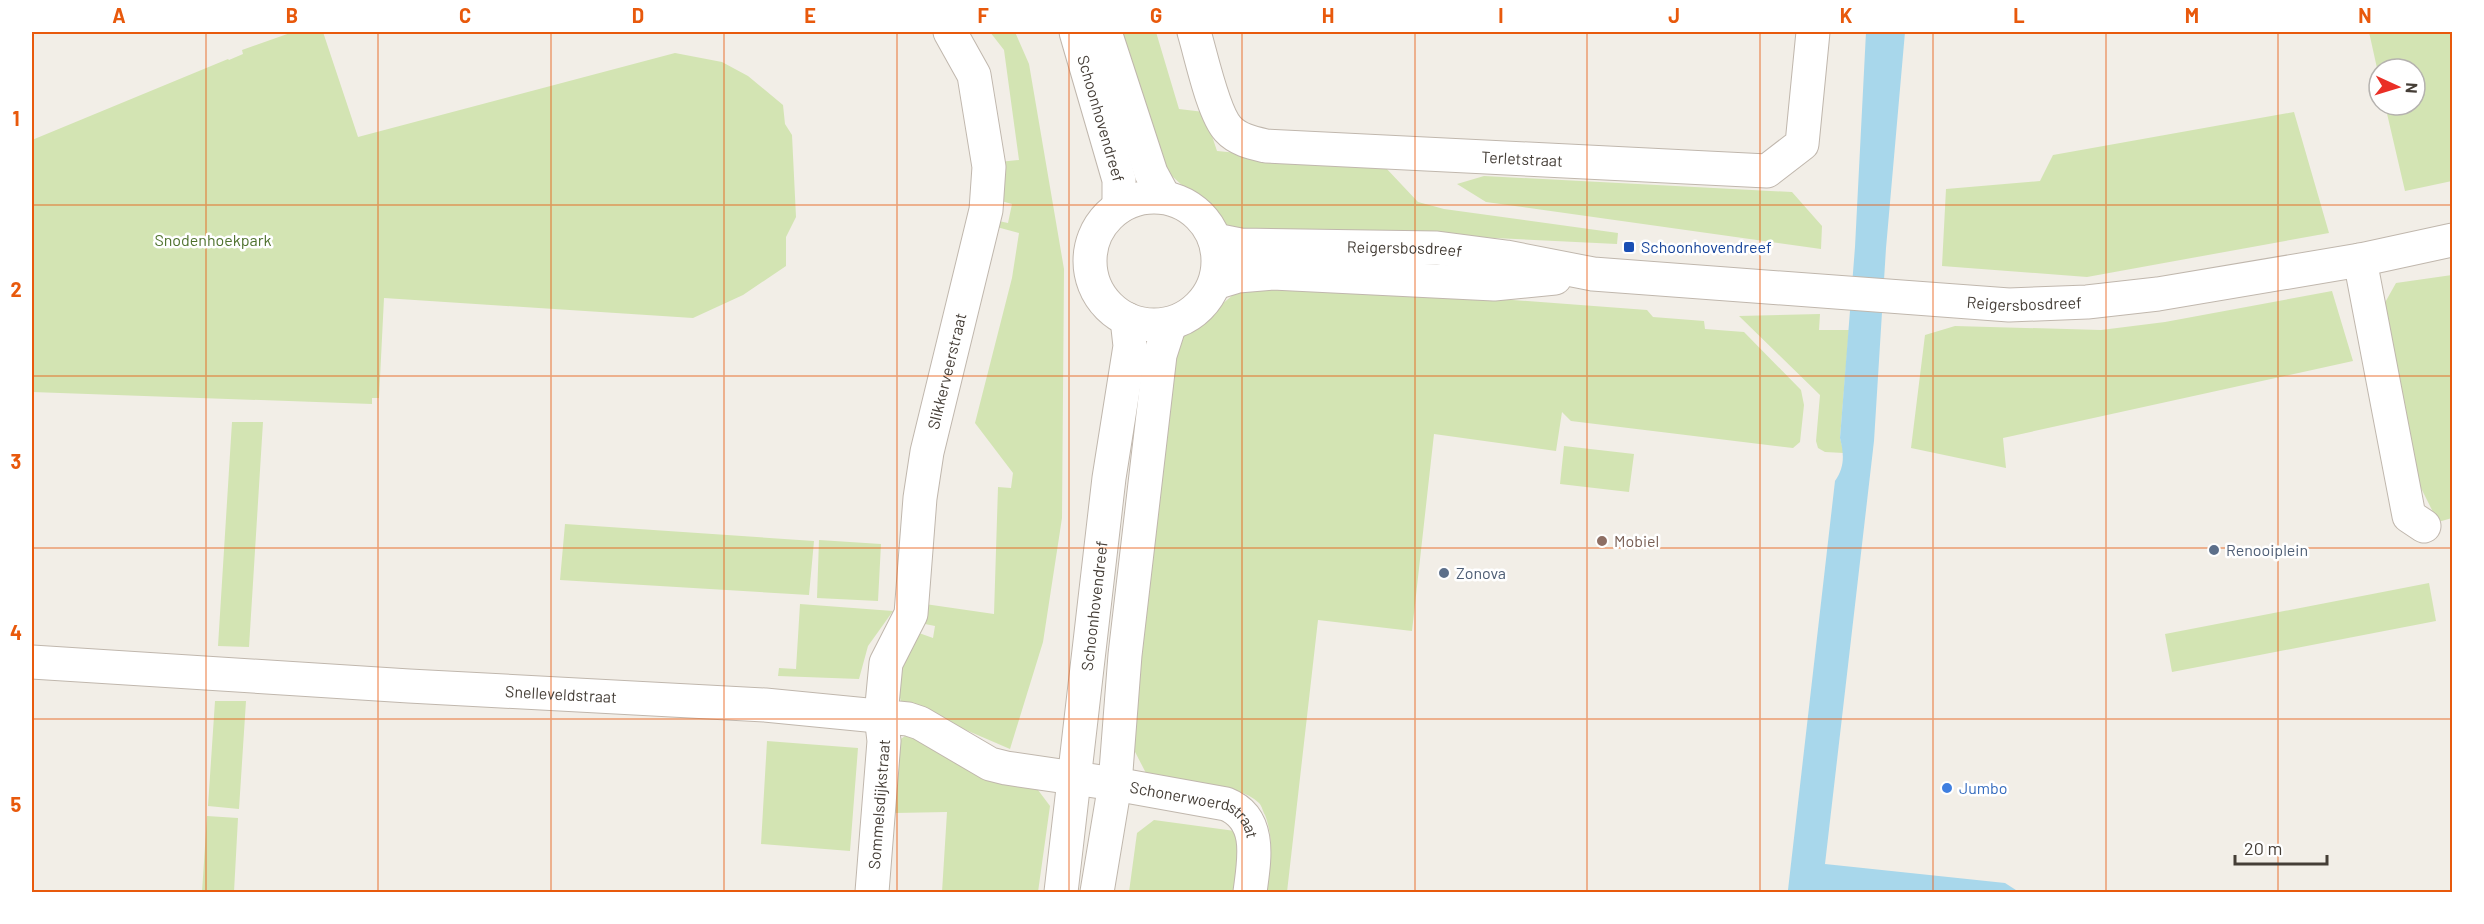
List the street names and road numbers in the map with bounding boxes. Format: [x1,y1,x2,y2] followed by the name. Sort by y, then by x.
[1074,53,1129,184] street label: Schoonhovendreef
[1481,147,1563,170] street label: Terletstraat
[1347,237,1463,260] street label: Reigersbosdreef
[1966,292,2082,314] street label: Reigersbosdreef
[923,311,970,431] street label: Slikkerveerstraat
[1077,540,1111,672] street label: Schoonhovendreef
[505,681,617,706] street label: Snelleveldstraat
[864,738,893,870] street label: Sommelsdijkstraat
[1128,777,1263,840] street label: Schonerwoerdstraat

